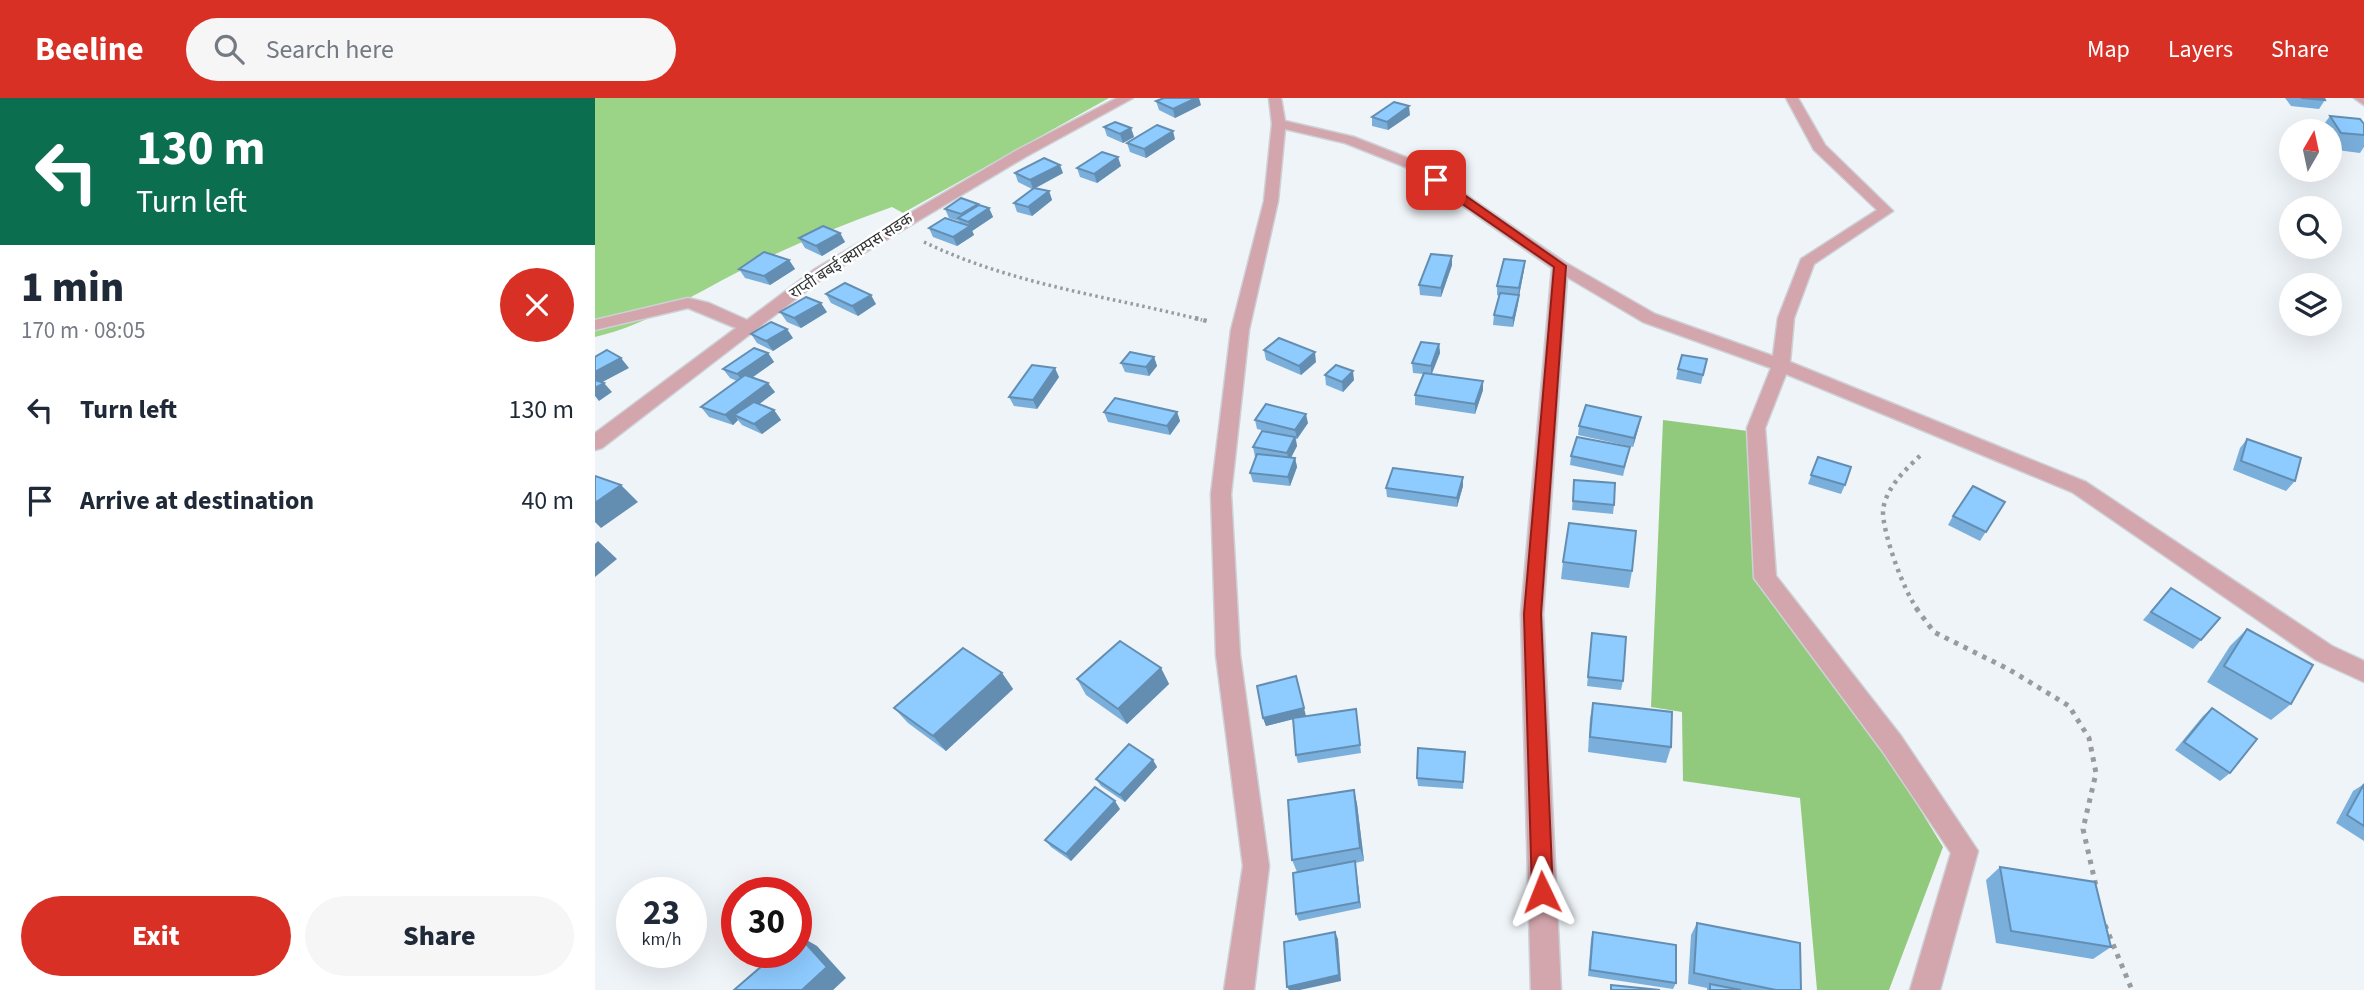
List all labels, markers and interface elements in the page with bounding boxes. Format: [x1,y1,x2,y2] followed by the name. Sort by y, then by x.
[186,18,676,81] search box
[35,26,144,73] text: Beeline
[210,30,248,68] icon: search
[266,31,394,68] text: Search here
[2087,32,2130,67] text: Map
[2168,32,2233,67] text: Layers
[2271,32,2329,67] text: Share
[136,114,265,184] text: 130 m
[2279,119,2341,182] north arrow
[2279,119,2342,336] map controls
[21,126,112,217] icon: left
[1406,150,1466,210] pin
[1417,161,1455,199] icon: arrive
[136,179,247,225] text: Turn left
[2279,196,2342,259] button: search
[785,207,918,304] street label: राप्ती बबई क्याम्पस सडक
[21,258,124,318] text: 1 min
[500,268,574,342] button: close
[2279,273,2342,336] button: layers
[21,314,145,347] text: 170 m · 08:05
[21,391,59,429] icon: left
[80,391,177,428] text: Turn left
[508,391,574,428] text: 130 m
[21,482,59,520] icon: arrive
[80,482,314,519] text: Arrive at destination
[521,482,574,519] text: 40 m
[1505,855,1579,929] position arrow
[721,877,812,968] speed limit sign: 30
[643,888,680,938] text: 23
[21,896,291,976] button: Exit
[305,896,574,976] button: Share
[642,927,681,952] text: km/h

